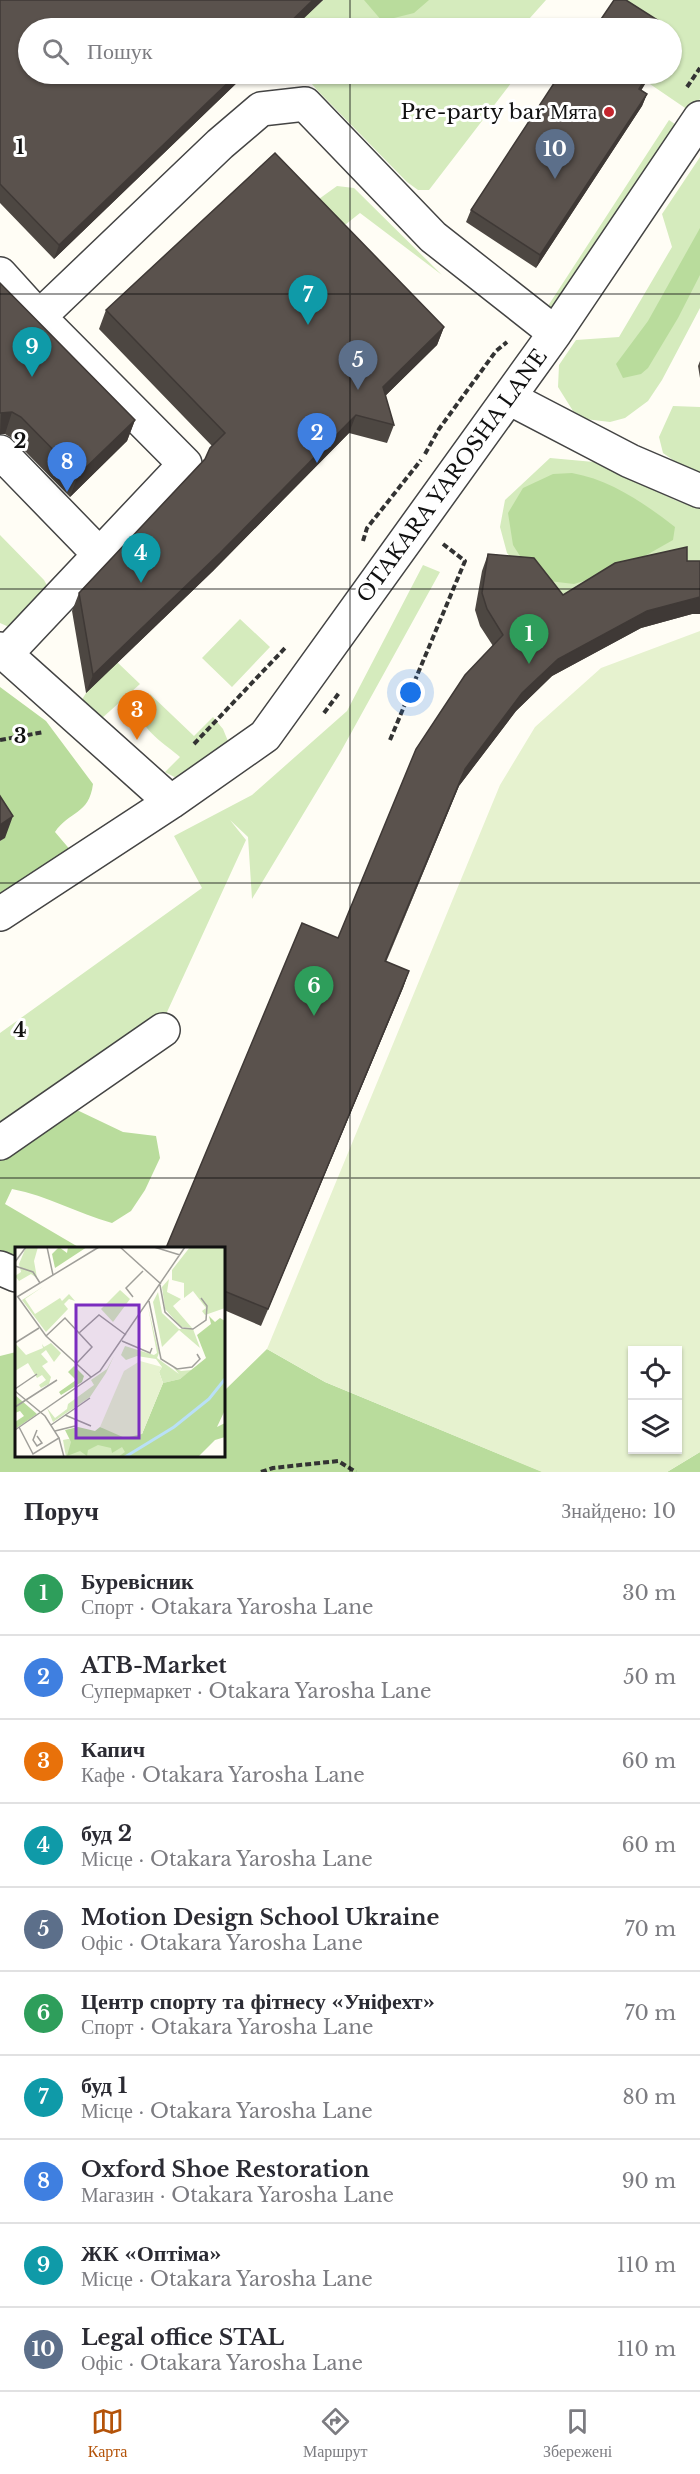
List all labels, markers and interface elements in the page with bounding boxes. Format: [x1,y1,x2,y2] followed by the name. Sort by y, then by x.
[18,18,682,84] search box
[39,35,72,68] icon: search
[87,38,153,65] text: Пошук
[400,99,598,125] place label: Pre-party bar Мята
[602,105,616,119] marker: Pre-party bar Мята
[536,130,574,179] pin: 10
[16,135,25,159] text: 1
[288,276,328,325] pin: 7
[12,328,51,377] pin: 9
[338,340,378,390] pin: 5
[351,344,553,608] street label: OTAKARA YAROSHA LANE
[298,414,336,463] pin: 2
[13,429,27,453] text: 2
[48,442,86,492] pin: 8
[122,534,160,583] pin: 4
[510,614,548,664] pin: 1
[396,678,425,707] your location
[118,690,156,740] pin: 3
[14,724,26,748] text: 3
[294,966,334,1016] pin: 6
[13,1018,27,1042] text: 4
[15,1247,225,1457] inset map
[628,1346,682,1454] map controls
[628,1346,682,1400] button: locate
[628,1400,682,1454] button: layers
[24,1495,99,1527] text: Поруч
[561,1499,676,1523] text: Знайдено: 10
[81,1568,194,1595] text: Буревісник
[39,1581,48,1605] text: 1
[622,1581,676,1605] text: 30 m
[81,1595,374,1619] text: Спорт · Otakara Yarosha Lane
[81,1652,227,1679] text: ATB-Market
[37,1665,50,1689] text: 2
[623,1665,676,1689] text: 50 m
[81,1679,431,1703] text: Супермаркет · Otakara Yarosha Lane
[81,1736,145,1763] text: Капич
[37,1749,50,1773] text: 3
[622,1749,676,1773] text: 60 m
[81,1763,365,1787] text: Кафе · Otakara Yarosha Lane
[81,1820,132,1847] text: буд 2
[37,1833,50,1857] text: 4
[622,1833,676,1857] text: 60 m
[81,1847,373,1871] text: Місце · Otakara Yarosha Lane
[81,1904,439,1931] text: Motion Design School Ukraine
[38,1917,49,1941] text: 5
[624,1917,676,1941] text: 70 m
[81,1931,363,1955] text: Офіс · Otakara Yarosha Lane
[81,1988,435,2015] text: Центр спорту та фітнесу «Уніфехт»
[37,2001,50,2025] text: 6
[624,2001,676,2025] text: 70 m
[81,2015,374,2039] text: Спорт · Otakara Yarosha Lane
[81,2072,127,2099] text: буд 1
[38,2085,49,2109] text: 7
[622,2085,676,2109] text: 80 m
[81,2099,373,2123] text: Місце · Otakara Yarosha Lane
[81,2156,369,2183] text: Oxford Shoe Restoration
[37,2169,50,2193] text: 8
[622,2169,676,2193] text: 90 m
[81,2183,394,2207] text: Магазин · Otakara Yarosha Lane
[81,2240,221,2267] text: ЖК «Оптіма»
[37,2253,50,2277] text: 9
[617,2253,676,2277] text: 110 m
[81,2267,373,2291] text: Місце · Otakara Yarosha Lane
[81,2324,284,2351] text: Legal office STAL
[32,2337,55,2361] text: 10
[617,2337,676,2361] text: 110 m
[81,2351,363,2375] text: Офіс · Otakara Yarosha Lane
[88,2405,127,2461] tab: Карта
[303,2405,367,2461] tab: Маршрут
[543,2405,612,2461] tab: Збережені

